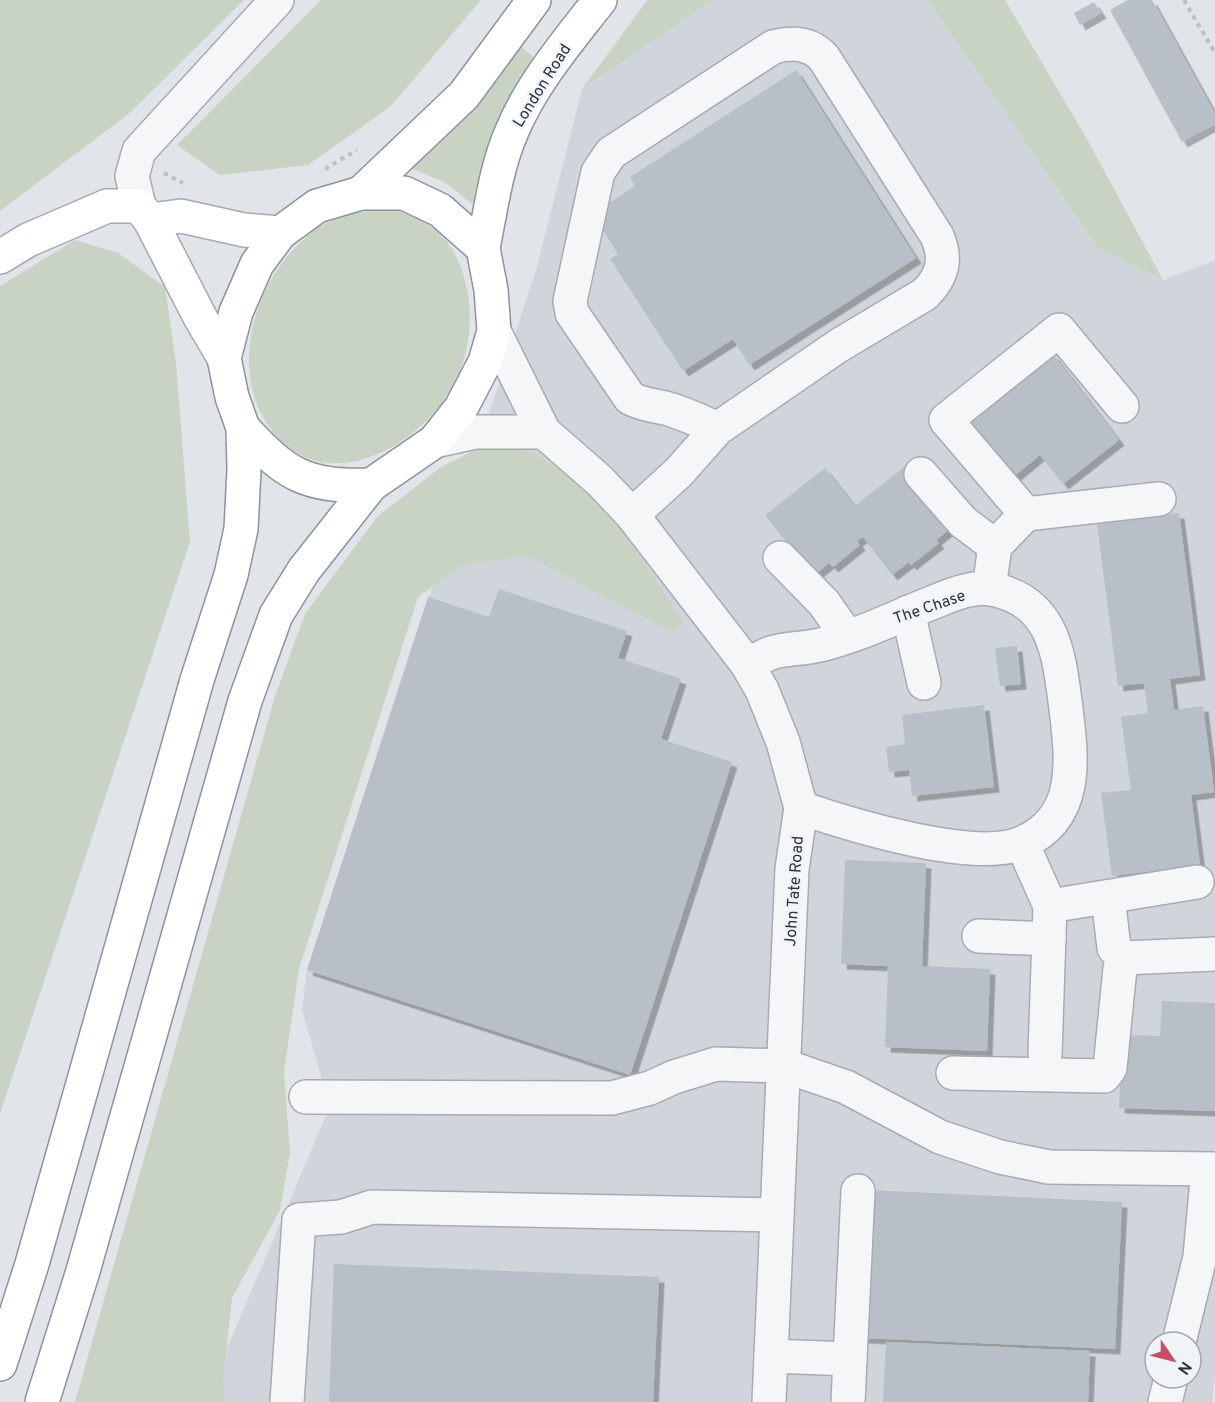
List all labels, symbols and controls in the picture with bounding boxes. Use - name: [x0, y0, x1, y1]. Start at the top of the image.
- street label: London Road: [509, 41, 576, 132]
- street label: The Chase: [891, 586, 968, 630]
- street label: John Tate Road: [781, 835, 809, 947]
- north arrow: [1143, 1330, 1203, 1390]
- text: N: [1172, 1357, 1195, 1378]

